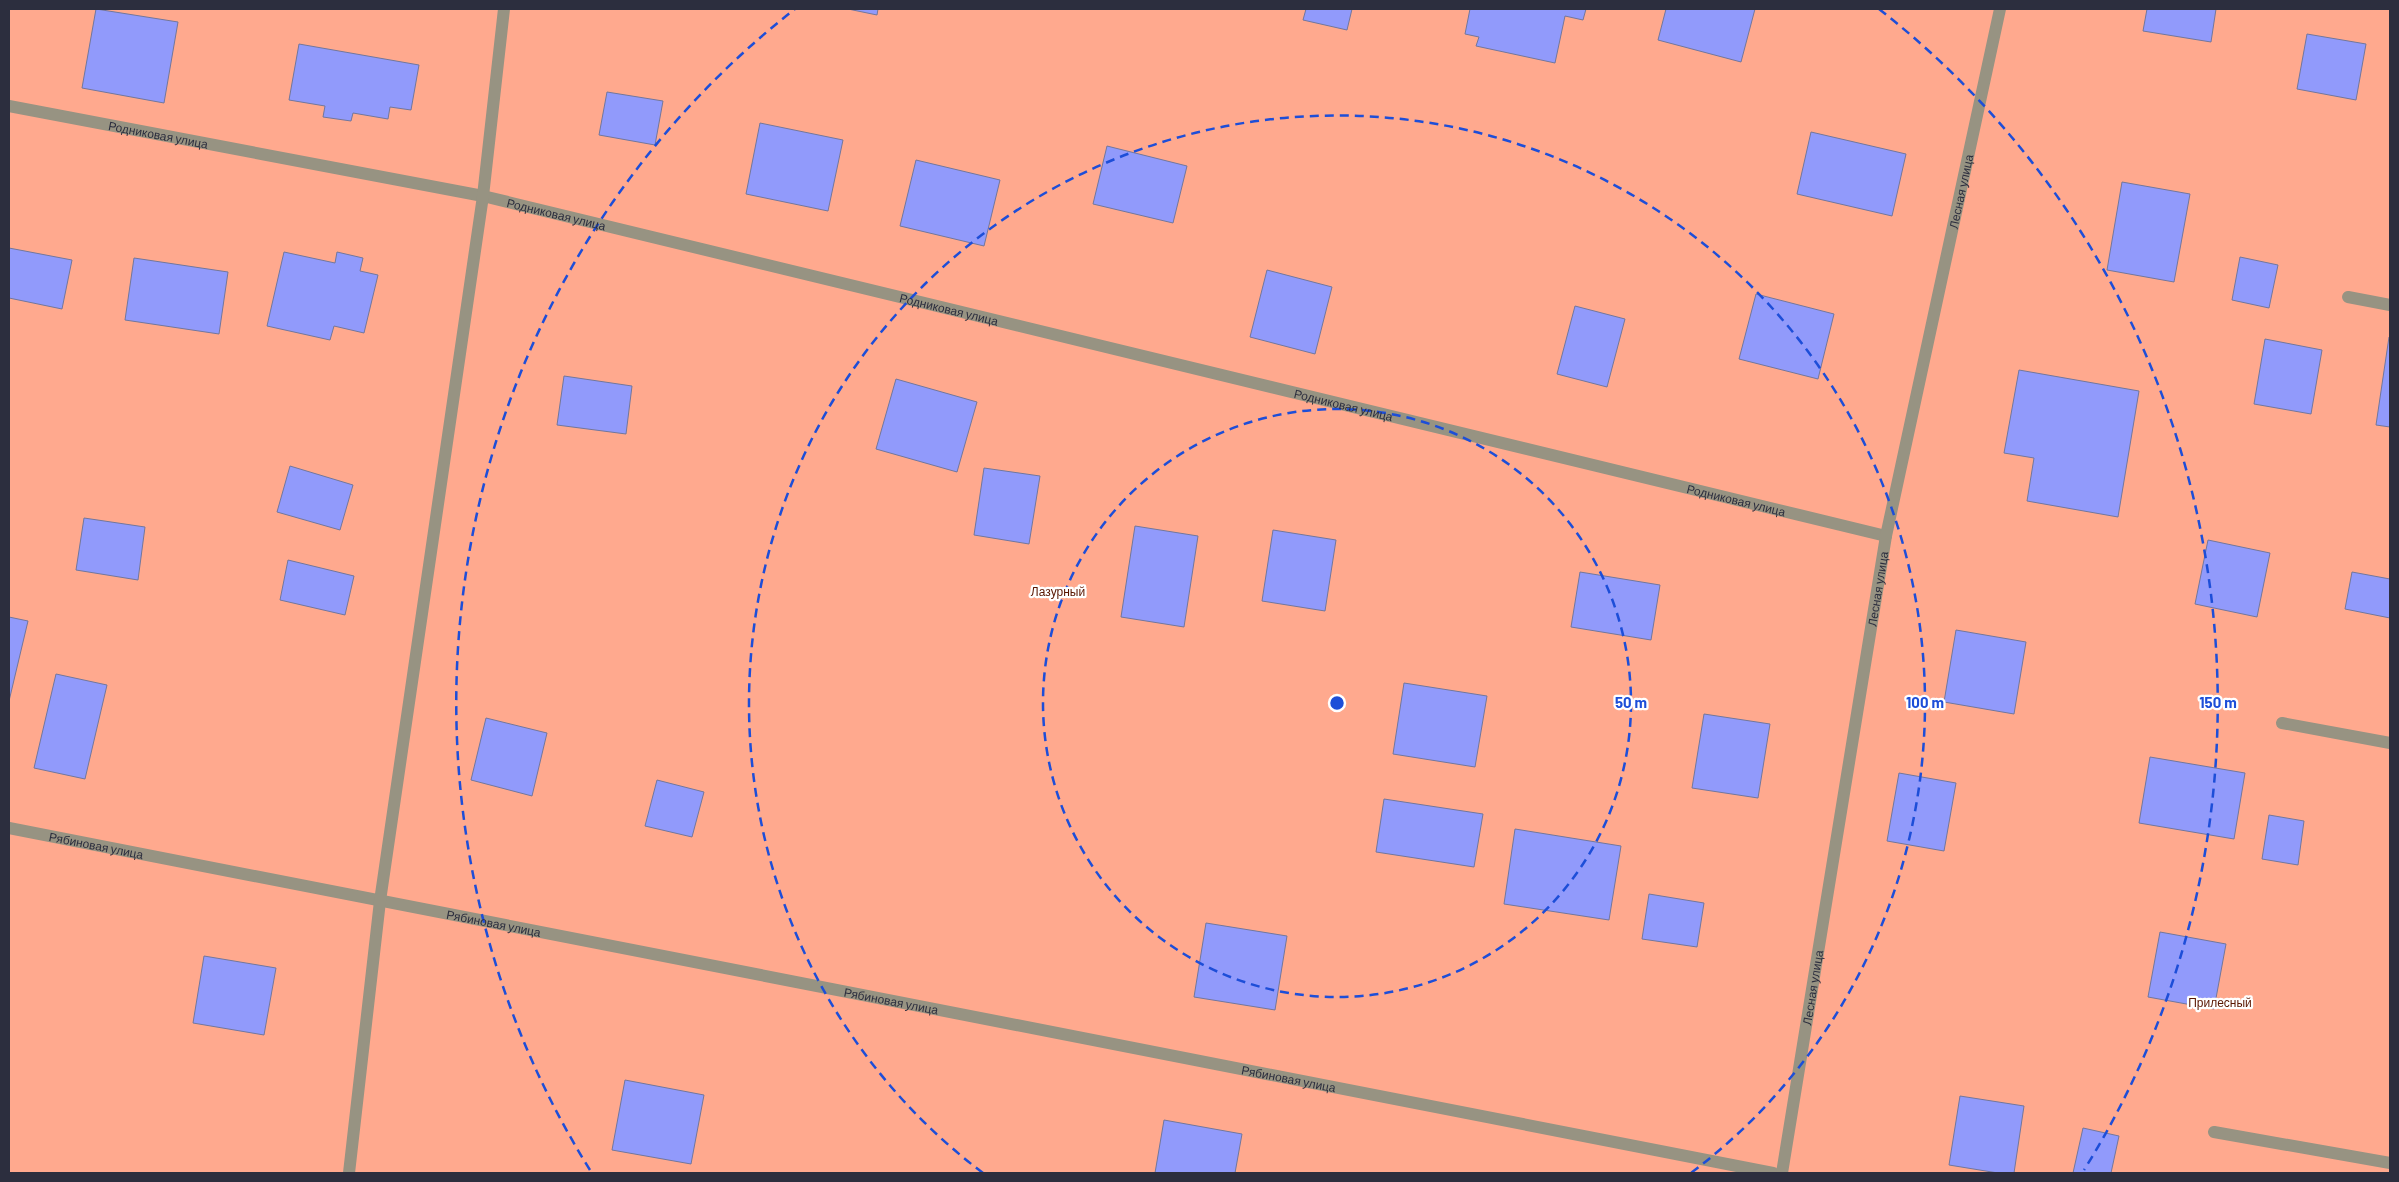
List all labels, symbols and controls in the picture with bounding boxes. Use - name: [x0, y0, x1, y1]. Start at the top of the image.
- street label: Родниковая улица: [107, 118, 210, 151]
- street label: Лесная улица: [1946, 153, 1975, 230]
- street label: Родниковая улица: [506, 195, 608, 233]
- street label: Родниковая улица: [898, 290, 1000, 328]
- street label: Родниковая улица: [1293, 386, 1395, 423]
- street label: Родниковая улица: [1685, 481, 1787, 519]
- street label: Лесная улица: [1864, 550, 1890, 627]
- park label: Лазурный: [1031, 584, 1085, 599]
- text: 50 m: [1615, 693, 1647, 711]
- text: 100 m: [1906, 693, 1944, 711]
- text: 150 m: [2199, 693, 2237, 711]
- centre of rings: [1328, 694, 1346, 712]
- street label: Рябиновая улица: [48, 829, 145, 861]
- street label: Рябиновая улица: [445, 907, 543, 939]
- street label: Лесная улица: [1799, 949, 1825, 1026]
- street label: Рябиновая улица: [843, 984, 940, 1017]
- park label: Прилесный: [2188, 995, 2252, 1010]
- street label: Рябиновая улица: [1240, 1062, 1337, 1094]

